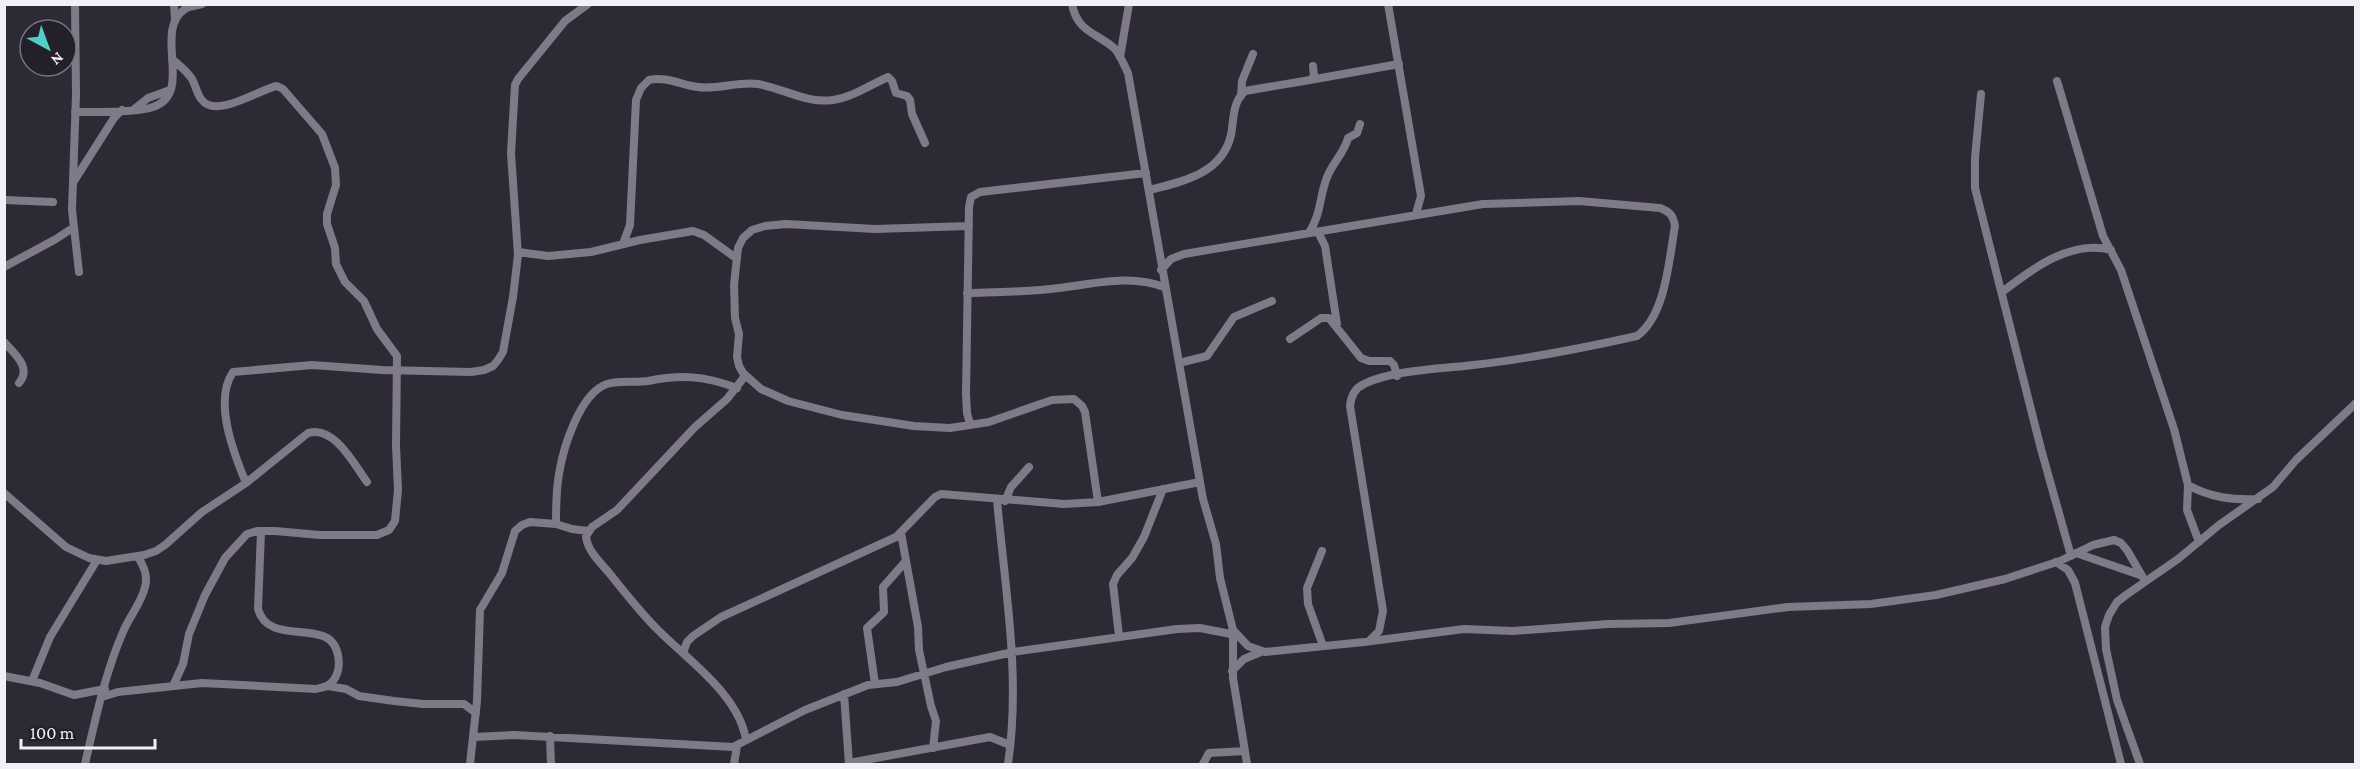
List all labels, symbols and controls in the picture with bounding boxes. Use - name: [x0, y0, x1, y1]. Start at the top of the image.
- north arrow: [18, 18, 78, 78]
- text: N: [48, 49, 67, 69]
- scale bar: [21, 712, 154, 750]
- text: 100 m: [30, 723, 75, 743]

